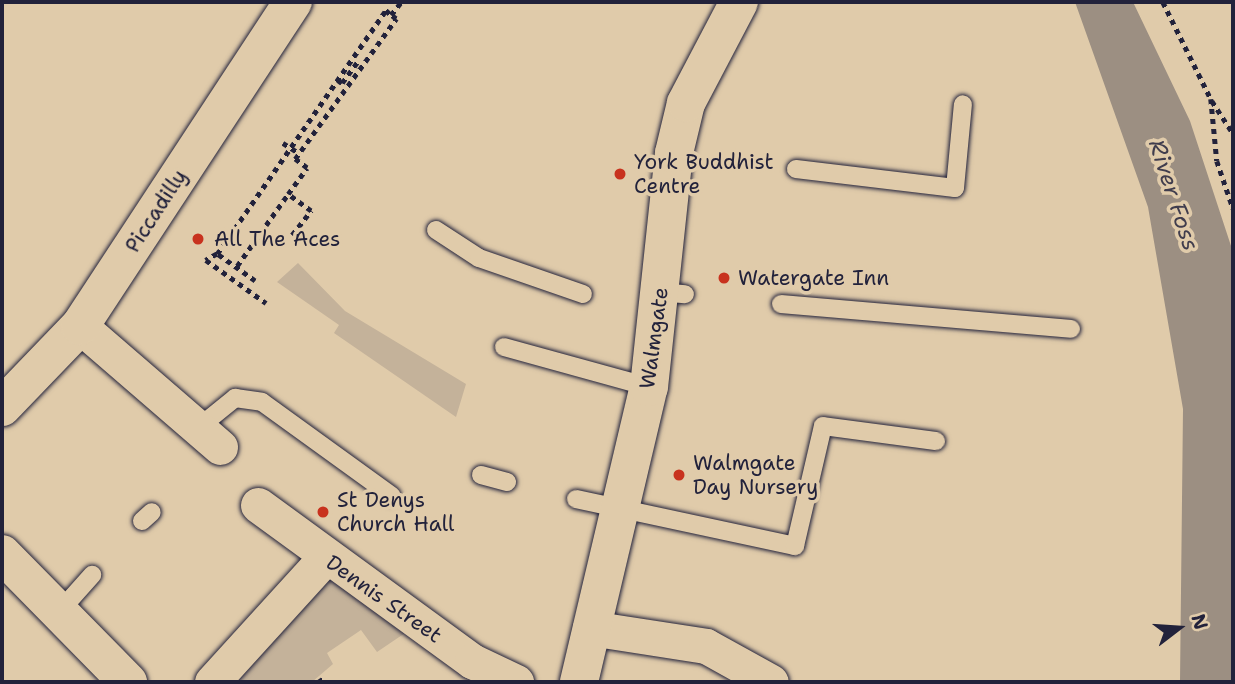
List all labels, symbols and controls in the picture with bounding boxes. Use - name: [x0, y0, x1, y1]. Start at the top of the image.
- water label: River Foss: [1143, 136, 1205, 254]
- place label: York Buddhist Centre: [634, 149, 774, 199]
- street label: Piccadilly: [120, 165, 192, 257]
- marker: York Buddhist Centre: [612, 166, 628, 182]
- place label: All The Aces: [214, 226, 341, 252]
- marker: All The Aces: [188, 229, 208, 249]
- place label: Watergate Inn: [738, 265, 889, 291]
- marker: Watergate Inn: [716, 270, 732, 286]
- street label: Walmgate: [634, 285, 674, 391]
- place label: Walmgate Day Nursery: [693, 450, 818, 500]
- marker: Walmgate Day Nursery: [671, 467, 687, 483]
- place label: St Denys Church Hall: [337, 487, 454, 537]
- marker: St Denys Church Hall: [315, 504, 331, 520]
- street label: Dennis Street: [321, 550, 447, 648]
- north arrow: [1144, 593, 1214, 663]
- text: N: [1185, 611, 1214, 633]

